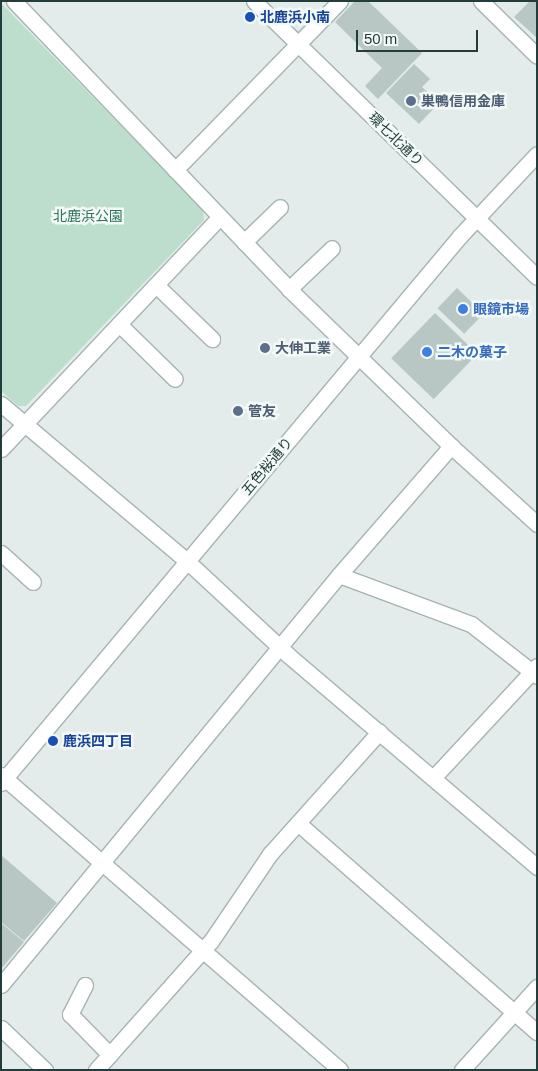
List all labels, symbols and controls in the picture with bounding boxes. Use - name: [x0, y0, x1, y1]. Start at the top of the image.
- place label: 北鹿浜小南: [260, 9, 330, 25]
- marker: 北鹿浜小南: [244, 11, 256, 23]
- scale bar: [358, 20, 480, 52]
- text: 50 m: [364, 30, 397, 47]
- place label: 巣鴨信用金庫: [421, 93, 505, 109]
- marker: 巣鴨信用金庫: [405, 95, 417, 107]
- street label: 環七北通り: [365, 109, 427, 169]
- park label: 北鹿浜公園: [53, 208, 123, 224]
- place label: 眼鏡市場: [473, 301, 529, 317]
- marker: 眼鏡市場: [457, 303, 469, 315]
- place label: 大伸工業: [275, 340, 331, 356]
- marker: 大伸工業: [259, 342, 271, 354]
- place label: 二木の菓子: [437, 344, 507, 360]
- marker: 二木の菓子: [421, 346, 433, 358]
- place label: 管友: [248, 403, 276, 419]
- marker: 管友: [232, 405, 244, 417]
- street label: 五色桜通り: [238, 434, 296, 498]
- place label: 鹿浜四丁目: [63, 733, 133, 749]
- marker: 鹿浜四丁目: [47, 735, 59, 747]

